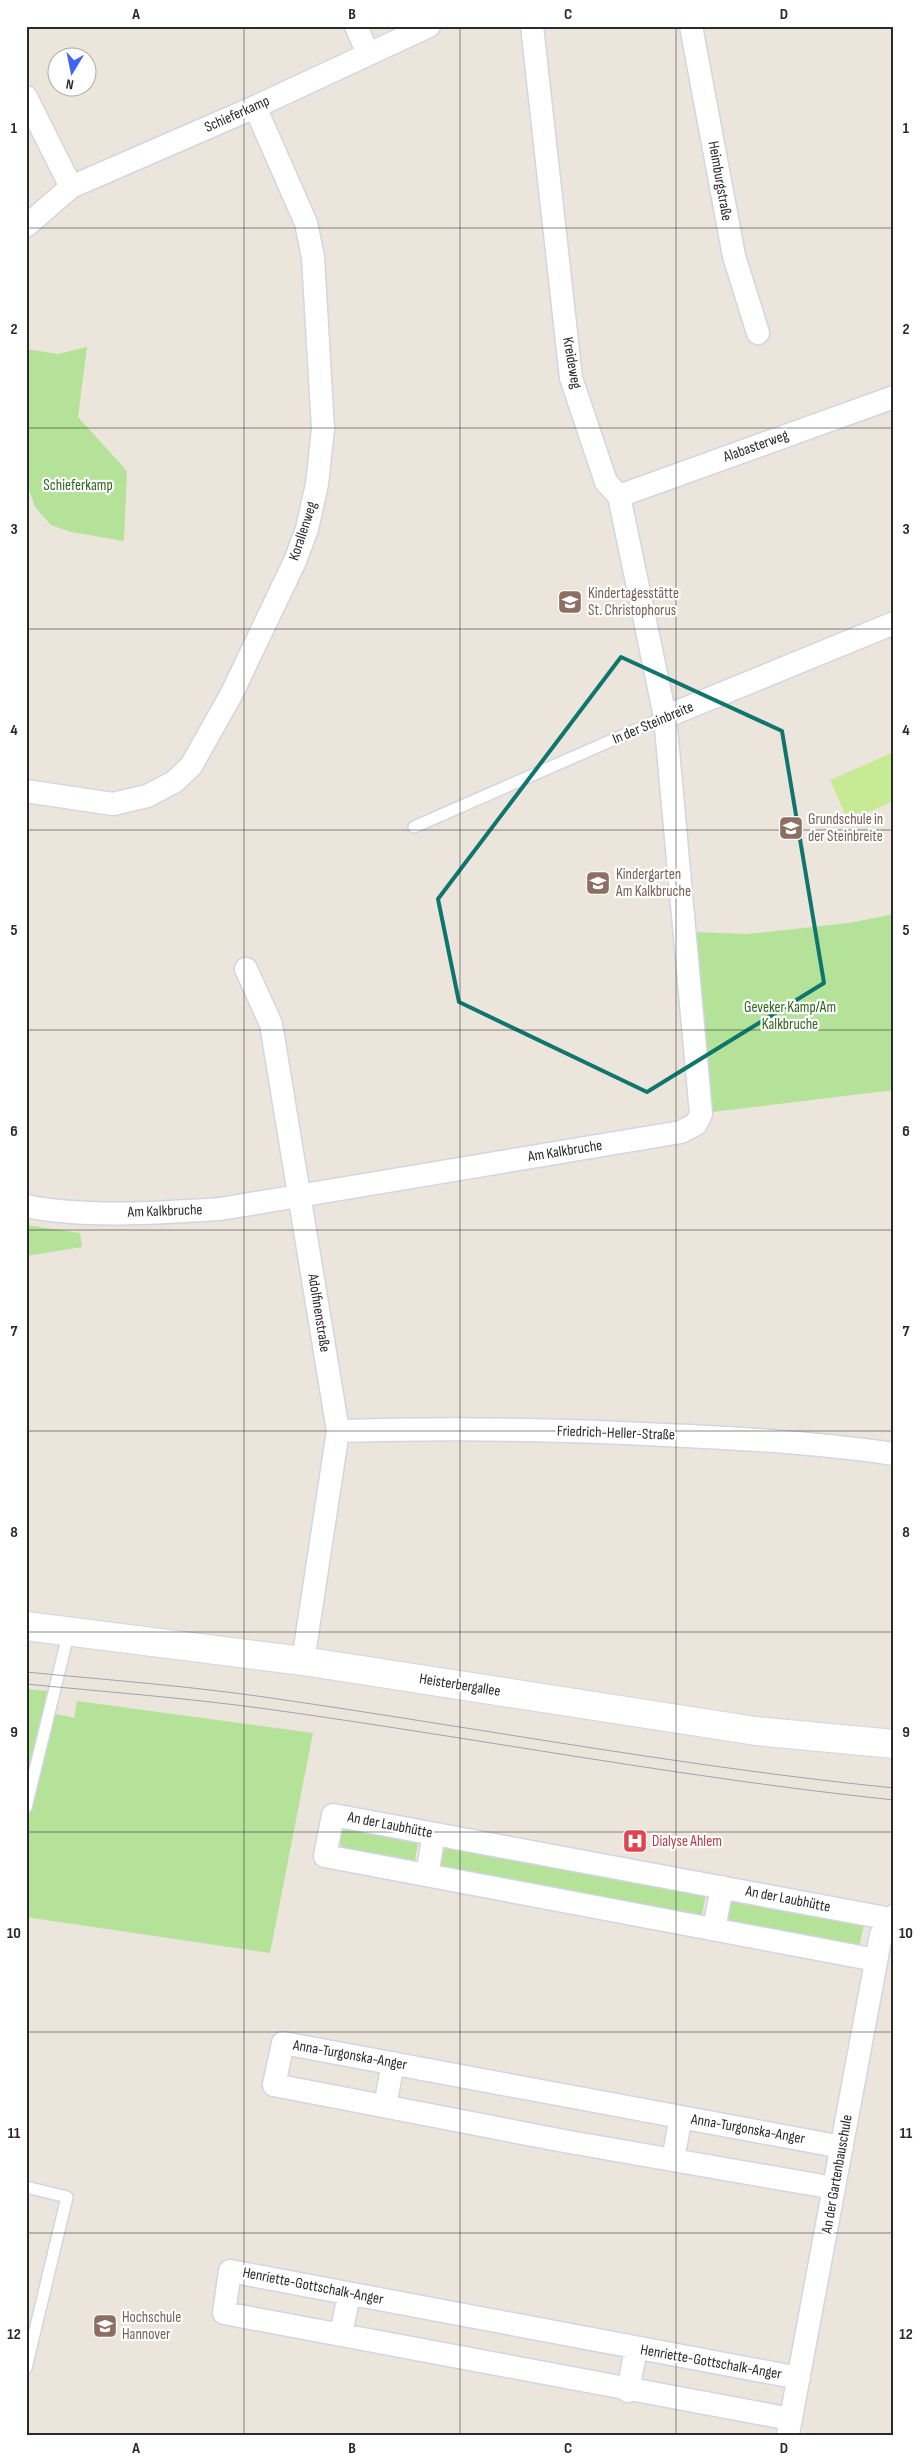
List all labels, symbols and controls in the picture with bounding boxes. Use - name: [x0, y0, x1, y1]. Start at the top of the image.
- text: A: [131, 5, 140, 24]
- text: B: [348, 5, 356, 24]
- text: C: [564, 5, 572, 24]
- text: D: [780, 5, 788, 24]
- north arrow: [48, 48, 98, 98]
- text: N: [65, 75, 75, 93]
- street label: Schieferkamp: [201, 91, 273, 137]
- text: 1: [11, 119, 18, 138]
- text: 1: [903, 119, 910, 138]
- street label: Heimburgstraße: [704, 140, 736, 222]
- text: 2: [10, 320, 18, 339]
- text: 2: [902, 320, 910, 339]
- street label: Kreideweg: [558, 336, 586, 390]
- street label: Alabasterweg: [720, 425, 791, 467]
- park label: Schieferkamp: [43, 476, 113, 495]
- street label: Korallenweg: [285, 499, 321, 563]
- text: 3: [10, 520, 18, 539]
- text: 3: [902, 520, 910, 539]
- place label: Kindertagesstätte St. Christophorus: [588, 584, 679, 620]
- school or university icon: Kindertagesstätte St. Christophorus: [557, 589, 583, 615]
- street label: In der Steinbreite: [609, 697, 697, 749]
- text: 4: [10, 721, 18, 740]
- text: 4: [902, 721, 910, 740]
- place label: Grundschule in der Steinbreite: [808, 810, 883, 846]
- school or university icon: Grundschule in der Steinbreite: [778, 815, 804, 841]
- place label: Kindergarten Am Kalkbruche: [615, 865, 691, 901]
- school or university icon: Kindergarten Am Kalkbruche: [585, 870, 611, 896]
- text: 5: [10, 921, 18, 940]
- text: 5: [902, 921, 910, 940]
- park label: Geveker Kamp/Am Kalkbruche: [744, 998, 836, 1034]
- text: 6: [10, 1122, 18, 1141]
- text: 6: [902, 1122, 910, 1141]
- street label: Am Kalkbruche: [525, 1136, 604, 1166]
- street label: Am Kalkbruche: [126, 1200, 203, 1222]
- street label: Adolfinenstraße: [303, 1271, 335, 1354]
- text: 7: [11, 1322, 18, 1341]
- text: 7: [903, 1322, 910, 1341]
- street label: Friedrich-Heller-Straße: [557, 1421, 675, 1445]
- text: 8: [10, 1523, 18, 1542]
- text: 8: [902, 1523, 910, 1542]
- street label: Heisterbergallee: [418, 1669, 502, 1701]
- text: 9: [10, 1723, 18, 1742]
- text: 9: [902, 1723, 910, 1742]
- street label: An der Laubhütte: [345, 1807, 434, 1843]
- hospital icon: Dialyse Ahlem: [622, 1828, 648, 1854]
- place label: Dialyse Ahlem: [652, 1832, 722, 1851]
- street label: An der Laubhütte: [743, 1881, 832, 1917]
- text: 10: [7, 1924, 21, 1943]
- text: 10: [899, 1924, 913, 1943]
- street label: Anna-Turgonska-Anger: [291, 2035, 409, 2074]
- street label: Anna-Turgonska-Anger: [689, 2109, 807, 2148]
- street label: An der Gartenbauschule: [817, 2113, 857, 2236]
- text: 11: [8, 2124, 21, 2143]
- text: 11: [900, 2124, 913, 2143]
- street label: Henriette-Gottschalk-Anger: [241, 2263, 386, 2309]
- place label: Hochschule Hannover: [122, 2308, 181, 2344]
- school or university icon: Hochschule Hannover: [92, 2313, 118, 2339]
- text: 12: [7, 2325, 21, 2344]
- text: 12: [899, 2325, 913, 2344]
- street label: Henriette-Gottschalk-Anger: [639, 2340, 784, 2384]
- text: A: [131, 2439, 140, 2458]
- text: B: [348, 2439, 356, 2458]
- text: C: [564, 2439, 572, 2458]
- text: D: [780, 2439, 788, 2458]

